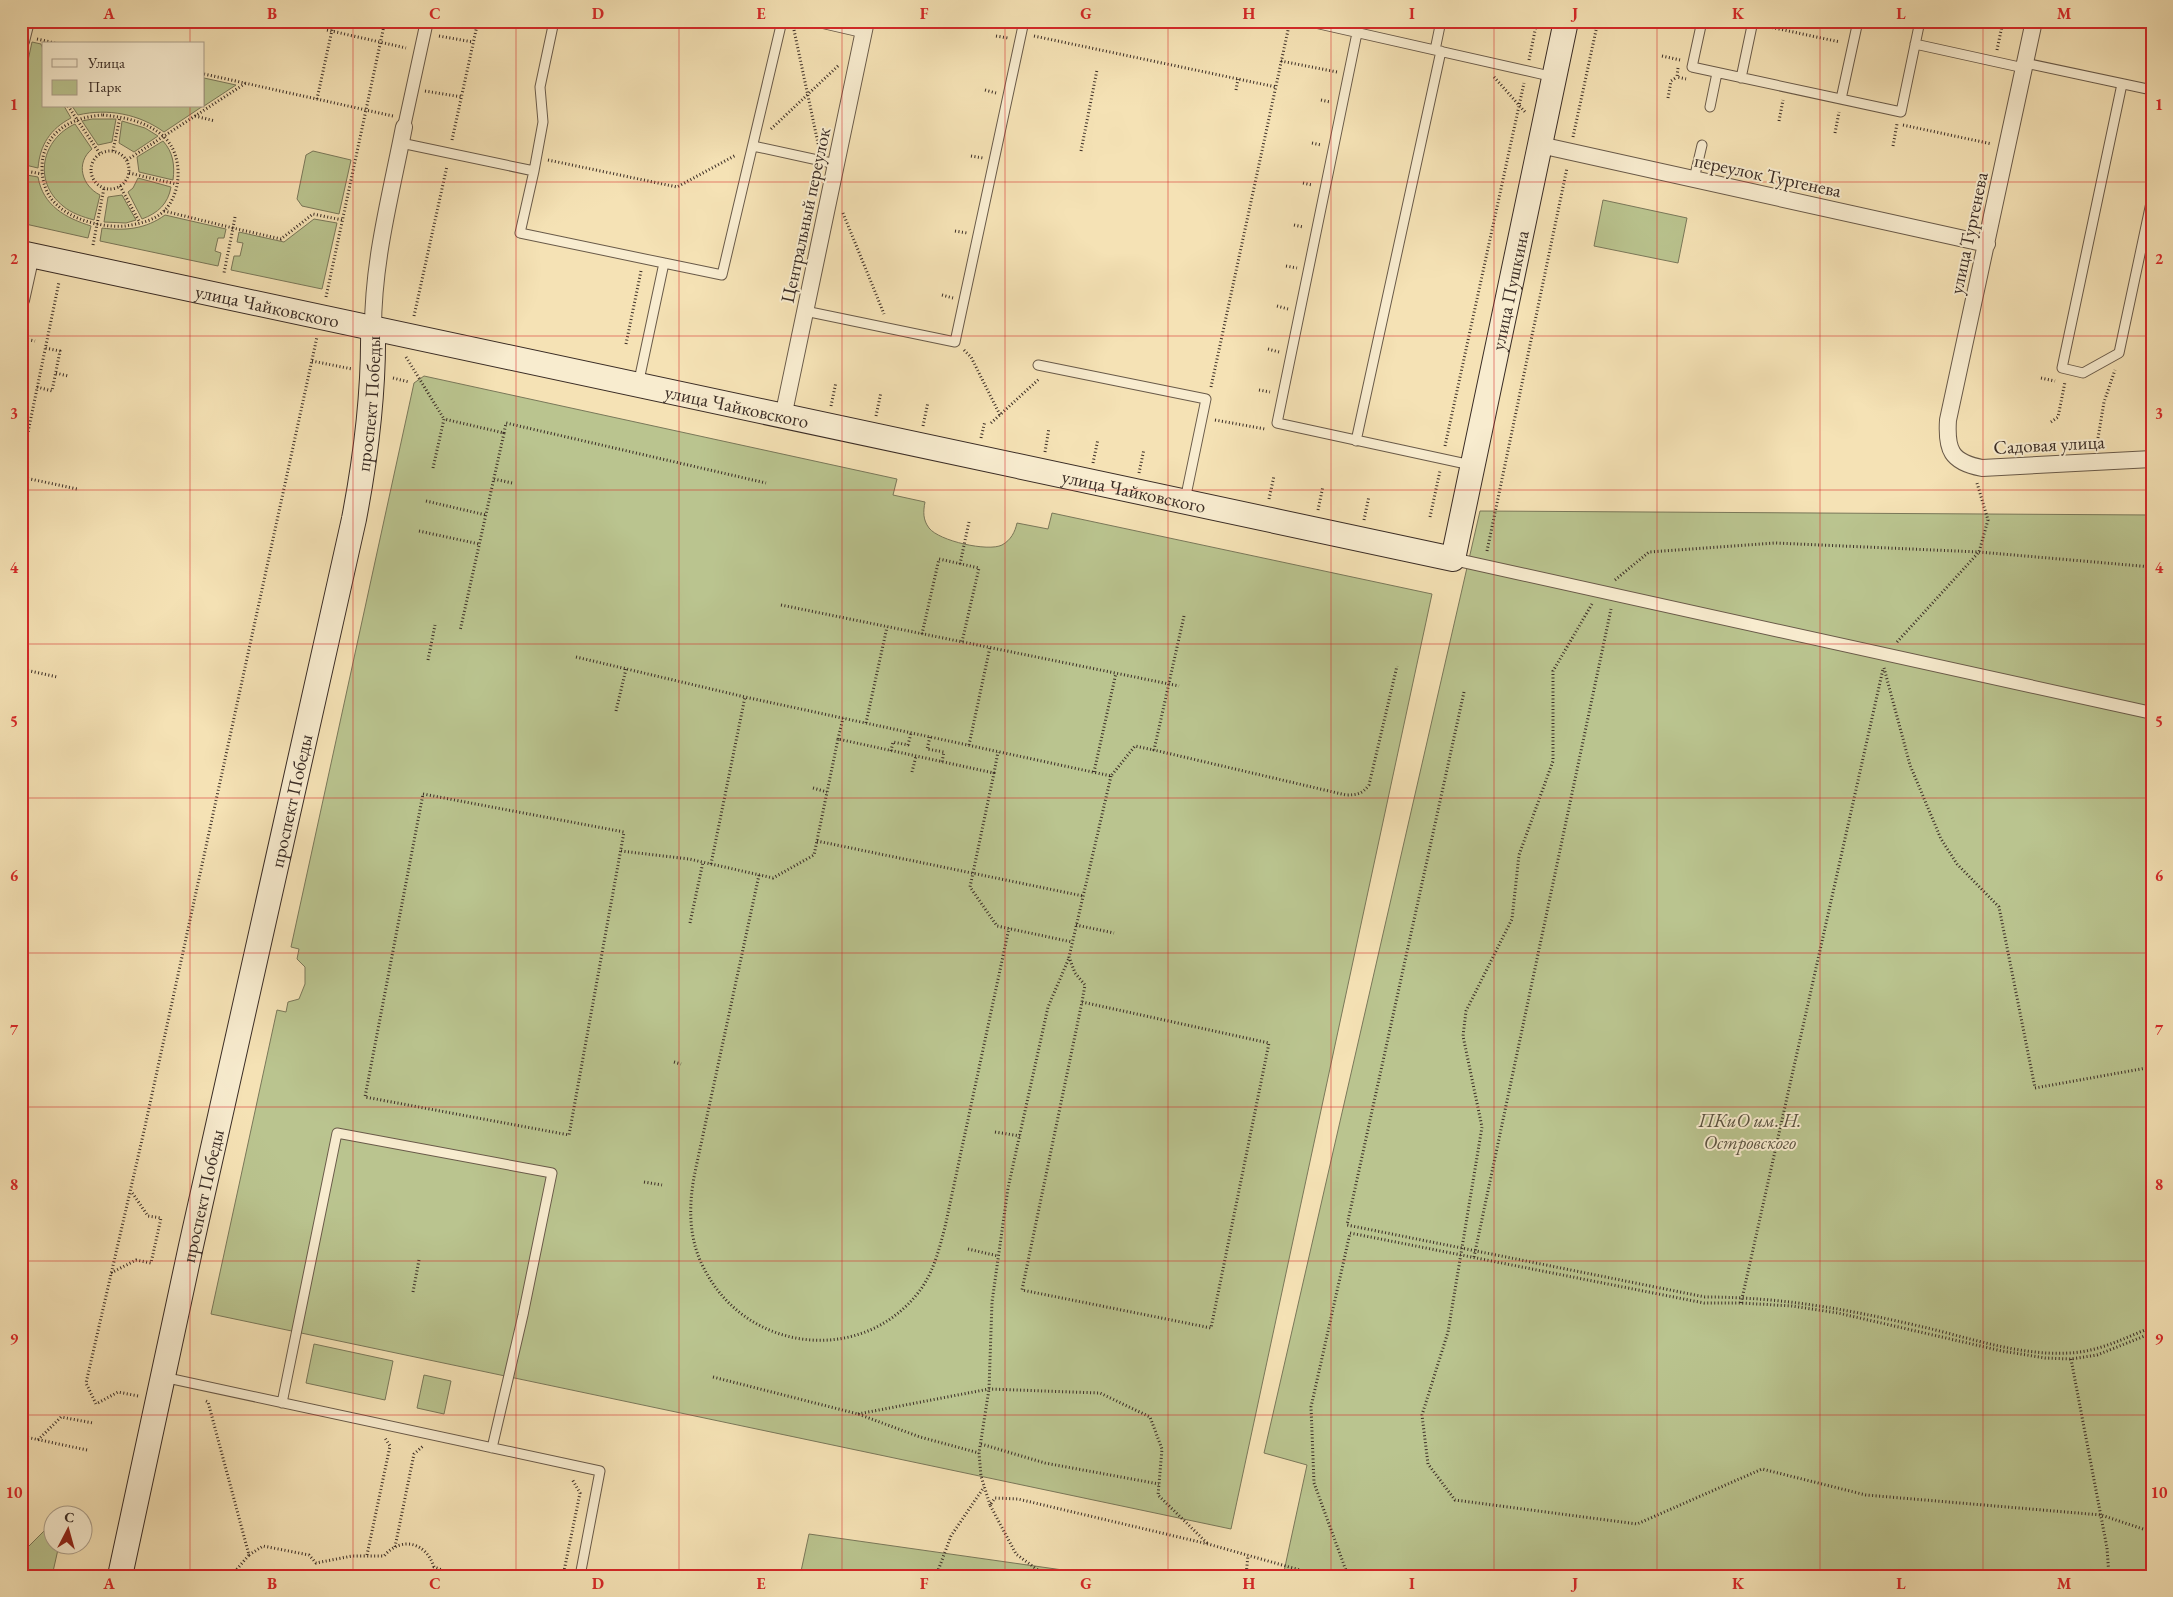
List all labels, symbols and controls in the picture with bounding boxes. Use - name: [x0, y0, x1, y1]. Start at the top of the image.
- text: A: [102, 3, 115, 24]
- text: B: [267, 3, 277, 24]
- text: C: [429, 3, 441, 24]
- text: D: [592, 3, 604, 24]
- text: E: [756, 3, 766, 24]
- text: F: [920, 3, 929, 24]
- text: G: [1080, 3, 1092, 24]
- text: H: [1243, 3, 1256, 24]
- text: I: [1409, 3, 1415, 24]
- text: J: [1570, 3, 1578, 24]
- text: K: [1732, 3, 1745, 24]
- text: L: [1896, 3, 1906, 24]
- text: M: [2057, 3, 2072, 24]
- legend: [42, 42, 205, 108]
- text: Улица: [87, 53, 125, 72]
- text: Парк: [88, 77, 121, 96]
- text: 1: [10, 94, 18, 115]
- text: 1: [2155, 94, 2163, 115]
- street label: Центральный переулок: [775, 125, 836, 305]
- street label: переулок Тургенева: [1692, 148, 1844, 203]
- street label: улица Тургенева: [1943, 169, 1994, 296]
- street label: улица Пушкина: [1485, 228, 1535, 353]
- text: 2: [10, 248, 19, 269]
- text: 2: [2155, 248, 2164, 269]
- street label: улица Чайковского: [193, 279, 342, 334]
- street label: проспект Победы: [350, 336, 386, 473]
- street label: улица Чайковского: [662, 379, 811, 434]
- text: 3: [10, 403, 18, 424]
- text: 3: [2155, 403, 2163, 424]
- street label: Садовая улица: [1993, 429, 2106, 460]
- street label: улица Чайковского: [1059, 464, 1208, 519]
- text: 4: [10, 557, 19, 578]
- text: 4: [2155, 557, 2164, 578]
- text: 5: [10, 711, 18, 732]
- text: 5: [2155, 711, 2163, 732]
- street label: проспект Победы: [264, 731, 318, 870]
- text: 6: [10, 865, 19, 886]
- text: 6: [2155, 865, 2164, 886]
- text: 7: [10, 1019, 19, 1040]
- text: 7: [2155, 1019, 2164, 1040]
- park label: ПКиО им. Н. Островского: [1698, 1108, 1801, 1155]
- street label: проспект Победы: [176, 1127, 230, 1265]
- text: 8: [10, 1174, 18, 1195]
- text: 8: [2155, 1174, 2163, 1195]
- text: 9: [10, 1328, 19, 1349]
- text: 9: [2155, 1328, 2164, 1349]
- text: 10: [6, 1482, 23, 1503]
- text: 10: [2151, 1482, 2168, 1503]
- north arrow: [42, 1504, 92, 1554]
- text: С: [63, 1508, 75, 1527]
- text: A: [102, 1573, 115, 1594]
- text: B: [267, 1573, 277, 1594]
- text: C: [429, 1573, 441, 1594]
- text: D: [592, 1573, 604, 1594]
- text: E: [756, 1573, 766, 1594]
- text: F: [920, 1573, 929, 1594]
- text: G: [1080, 1573, 1092, 1594]
- text: H: [1243, 1573, 1256, 1594]
- text: I: [1409, 1573, 1415, 1594]
- text: J: [1570, 1573, 1578, 1594]
- text: K: [1732, 1573, 1745, 1594]
- text: L: [1896, 1573, 1906, 1594]
- text: M: [2057, 1573, 2072, 1594]

